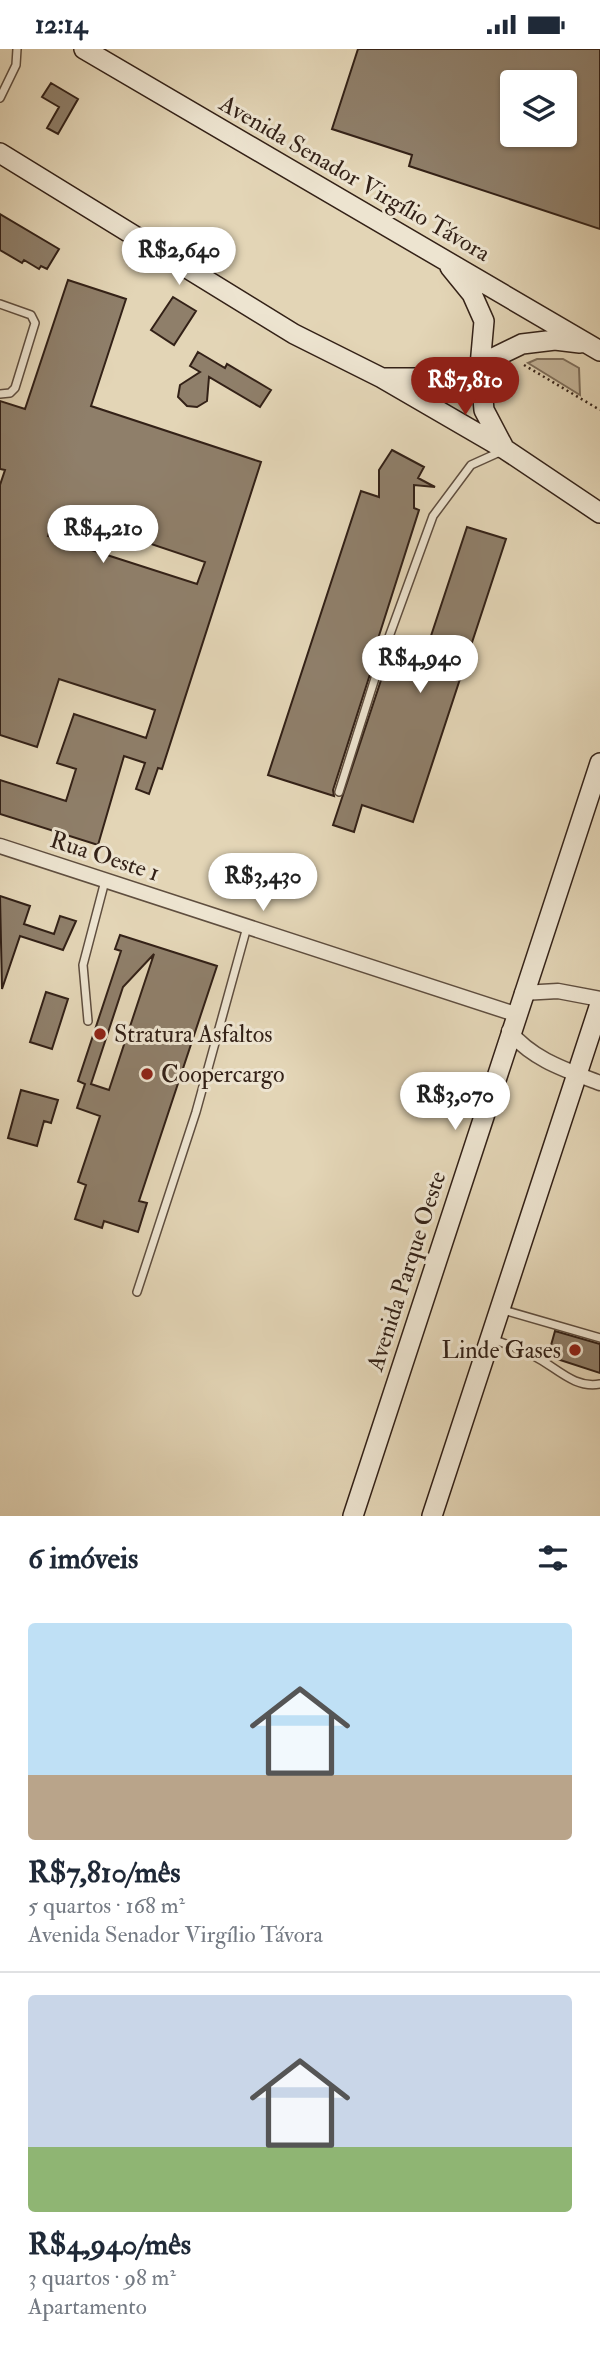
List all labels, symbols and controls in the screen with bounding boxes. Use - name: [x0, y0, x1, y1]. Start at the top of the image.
- text: 12:14: [35, 9, 87, 41]
- map controls: [500, 70, 577, 147]
- button: layers: [500, 70, 577, 147]
- street label: Avenida Senador Virgílio Távora: [213, 88, 497, 269]
- pin: R$2,640: [114, 227, 244, 287]
- text: R$2,640: [138, 235, 220, 264]
- pin: R$7,810: [400, 357, 530, 417]
- text: R$7,810: [427, 365, 503, 394]
- pin: R$4,210: [38, 505, 168, 565]
- text: R$4,210: [63, 513, 143, 542]
- pin: R$4,940: [355, 635, 485, 695]
- text: R$4,940: [378, 643, 462, 672]
- street label: Rua Oeste 1: [46, 824, 164, 889]
- pin: R$3,430: [198, 853, 328, 913]
- text: R$3,430: [224, 861, 302, 890]
- place label: Stratura Asfaltos: [114, 1019, 273, 1050]
- marker: Stratura Asfaltos: [92, 1026, 108, 1042]
- place label: Coopercargo: [161, 1059, 284, 1090]
- marker: Coopercargo: [139, 1066, 155, 1082]
- pin: R$3,070: [390, 1073, 520, 1132]
- text: R$3,070: [416, 1080, 494, 1109]
- street label: Avenida Parque Oeste: [359, 1167, 453, 1376]
- place label: Linde Gases: [442, 1335, 561, 1366]
- marker: Linde Gases: [567, 1342, 583, 1358]
- icon: filters: [534, 1539, 572, 1577]
- text: 6 imóveis: [28, 1540, 138, 1577]
- icon: home: [237, 1668, 363, 1794]
- text: R$7,810/mês: [28, 1854, 181, 1891]
- text: 5 quartos · 168 m²: [28, 1891, 185, 1920]
- text: Avenida Senador Virgílio Távora: [28, 1920, 323, 1949]
- icon: home: [237, 2040, 363, 2166]
- text: R$4,940/mês: [28, 2226, 191, 2263]
- text: 3 quartos · 98 m²: [28, 2263, 176, 2292]
- text: Apartamento: [28, 2292, 147, 2321]

